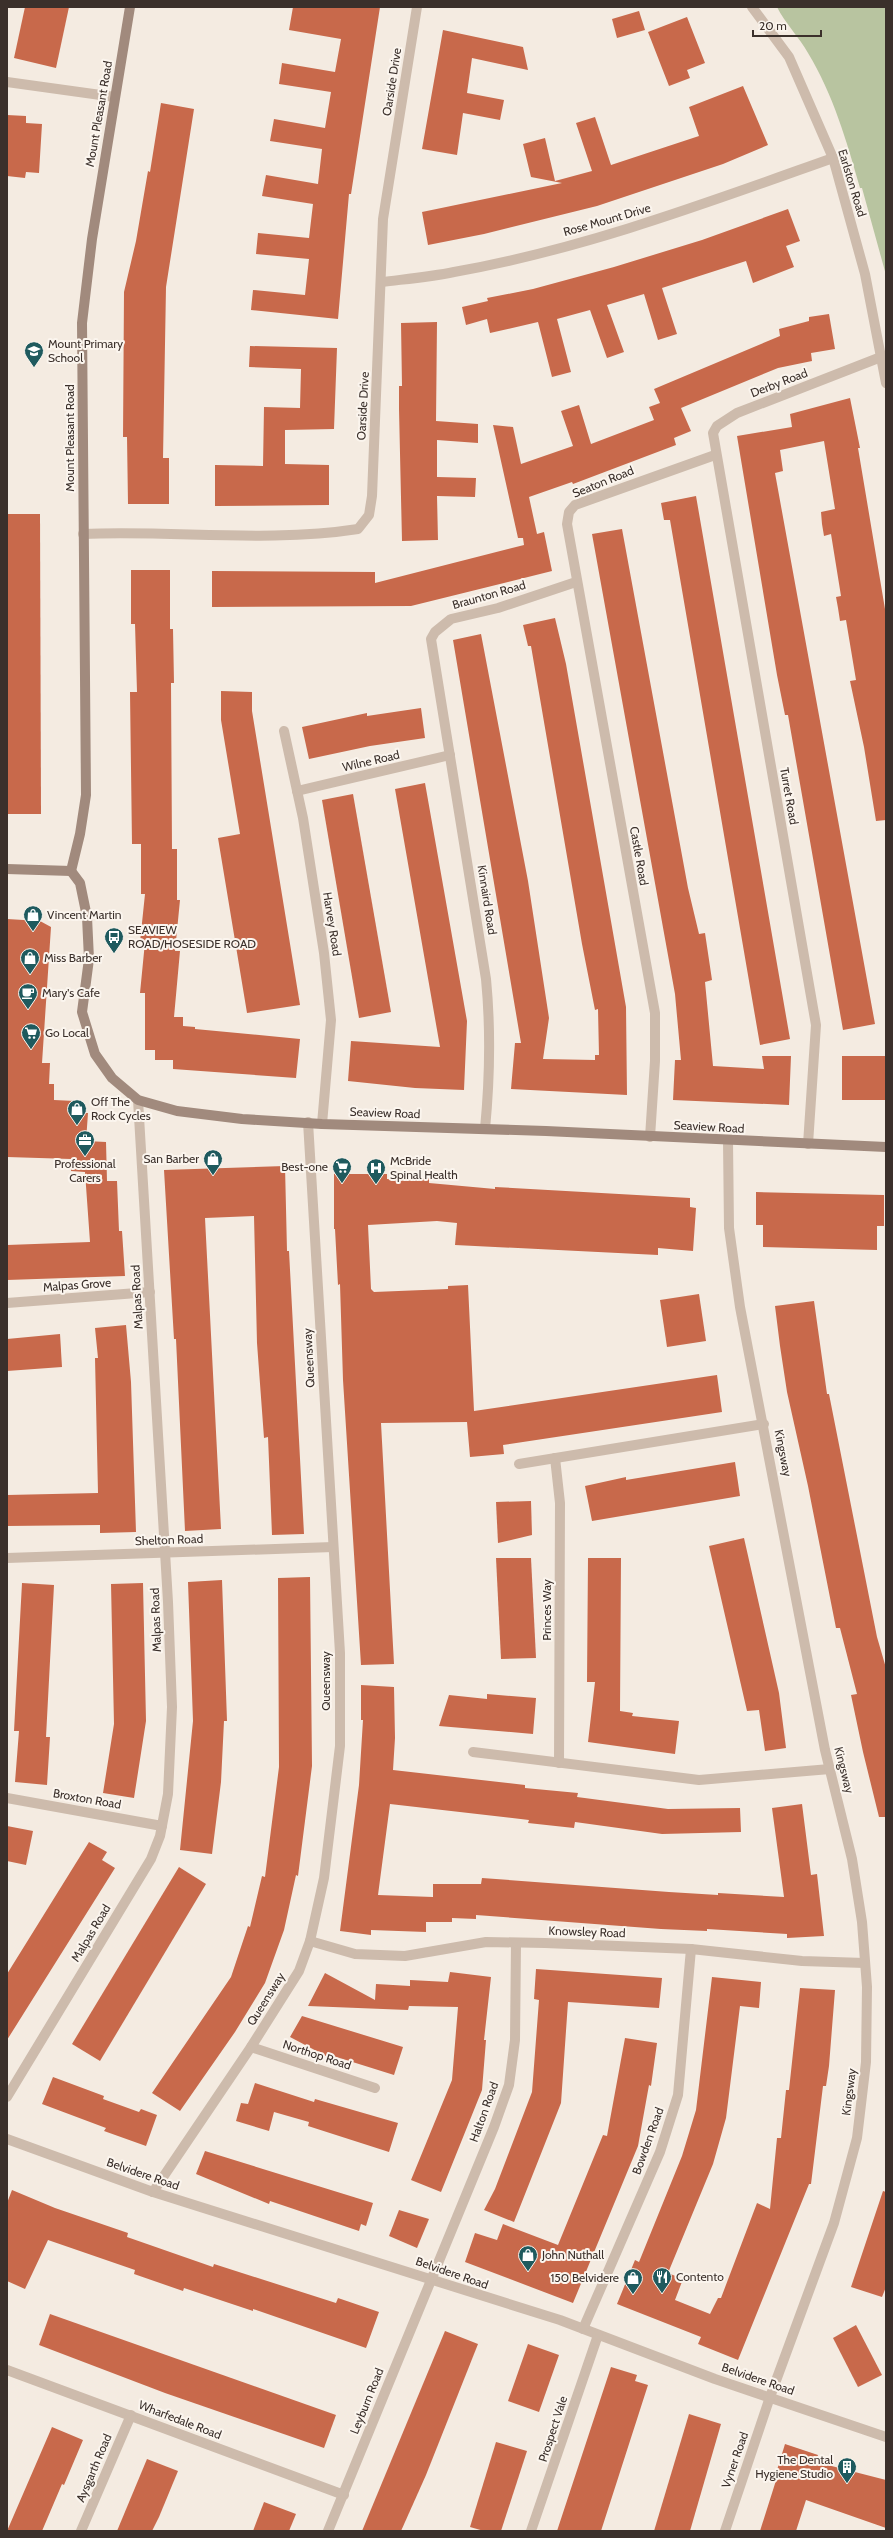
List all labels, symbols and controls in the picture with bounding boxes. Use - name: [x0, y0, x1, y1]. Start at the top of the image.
- scale bar: [753, 12, 821, 38]
- text: 20 m: [759, 18, 787, 33]
- street label: Oarside Drive: [379, 47, 404, 117]
- street label: Mount Pleasant Road: [82, 60, 115, 168]
- street label: Earlston Road: [835, 147, 870, 219]
- street label: Rose Mount Drive: [561, 200, 652, 239]
- place label: Mount Primary School: [48, 336, 123, 365]
- school or university icon: Mount Primary School: [23, 340, 45, 368]
- street label: Derby Road: [748, 365, 809, 400]
- street label: Oarside Drive: [353, 371, 372, 441]
- street label: Mount Pleasant Road: [62, 384, 77, 492]
- street label: Seaton Road: [570, 462, 636, 501]
- street label: Braunton Road: [451, 577, 527, 612]
- street label: Wilne Road: [341, 747, 401, 774]
- street label: Turret Road: [777, 766, 802, 826]
- street label: Castle Road: [627, 825, 652, 887]
- street label: Kinnaird Road: [475, 864, 500, 936]
- street label: Harvey Road: [320, 891, 345, 957]
- shop icon: Vincent Martin: [22, 904, 44, 932]
- place label: Vincent Martin: [47, 907, 122, 922]
- place label: SEAVIEW ROAD/HOSESIDE ROAD: [128, 922, 256, 951]
- bus stop icon: SEAVIEW ROAD/HOSESIDE ROAD: [103, 926, 125, 954]
- shop icon: Miss Barber: [19, 947, 41, 975]
- place label: Miss Barber: [44, 950, 102, 965]
- cafe icon: Mary's Cafe: [17, 982, 39, 1010]
- place label: Mary's Cafe: [42, 985, 100, 1000]
- supermarket icon: Go Local: [20, 1022, 42, 1050]
- place label: Go Local: [45, 1025, 89, 1040]
- place label: Off The Rock Cycles: [91, 1094, 151, 1123]
- shop icon: Off The Rock Cycles: [66, 1098, 88, 1126]
- street label: Seaview Road: [349, 1104, 421, 1121]
- street label: Seaview Road: [673, 1117, 745, 1136]
- office icon: Professional Carers: [74, 1129, 96, 1157]
- shop icon: San Barber: [202, 1148, 224, 1176]
- place label: San Barber: [144, 1151, 199, 1166]
- place label: McBride Spinal Health: [390, 1153, 458, 1182]
- place label: Professional Carers: [54, 1156, 116, 1185]
- supermarket icon: Best-one: [331, 1156, 353, 1184]
- hospital icon: McBride Spinal Health: [365, 1157, 387, 1185]
- place label: Best-one: [281, 1159, 328, 1174]
- street label: Malpas Road: [127, 1264, 146, 1330]
- street label: Malpas Grove: [42, 1275, 112, 1294]
- street label: Queensway: [299, 1328, 318, 1388]
- street label: Kingsway: [772, 1428, 795, 1478]
- street label: Shelton Road: [135, 1531, 203, 1548]
- street label: Princes Way: [539, 1579, 554, 1641]
- street label: Malpas Road: [147, 1588, 164, 1652]
- street label: Queensway: [318, 1651, 333, 1711]
- street label: Kingsway: [831, 1745, 858, 1795]
- street label: Broxton Road: [52, 1785, 122, 1812]
- street label: Malpas Road: [68, 1901, 114, 1964]
- street label: Knowsley Road: [548, 1923, 626, 1940]
- street label: Queensway: [243, 1969, 288, 2028]
- street label: Northop Road: [281, 2036, 353, 2073]
- street label: Kingsway: [838, 2067, 859, 2116]
- street label: Halton Road: [466, 2080, 501, 2144]
- street label: Bowden Road: [628, 2105, 667, 2177]
- street label: Belvidere Road: [105, 2154, 181, 2193]
- shop icon: John Nuthall: [517, 2244, 539, 2272]
- place label: John Nuthall: [541, 2247, 604, 2262]
- street label: Belvidere Road: [414, 2253, 490, 2292]
- restaurant icon: Contento: [651, 2266, 673, 2294]
- shop icon: 150 Belvidere: [622, 2267, 644, 2295]
- place label: Contento: [676, 2269, 724, 2284]
- place label: 150 Belvidere: [550, 2270, 619, 2285]
- street label: Belvidere Road: [720, 2359, 796, 2398]
- street label: Leyburn Road: [346, 2365, 387, 2436]
- street label: Prospect Vale: [535, 2394, 570, 2464]
- street label: Wharfedale Road: [137, 2397, 224, 2442]
- street label: Vyner Road: [718, 2430, 751, 2490]
- street label: Aysgarth Road: [72, 2431, 115, 2504]
- place label: The Dental Hygiene Studio: [755, 2452, 833, 2481]
- building icon: The Dental Hygiene Studio: [836, 2456, 858, 2484]

